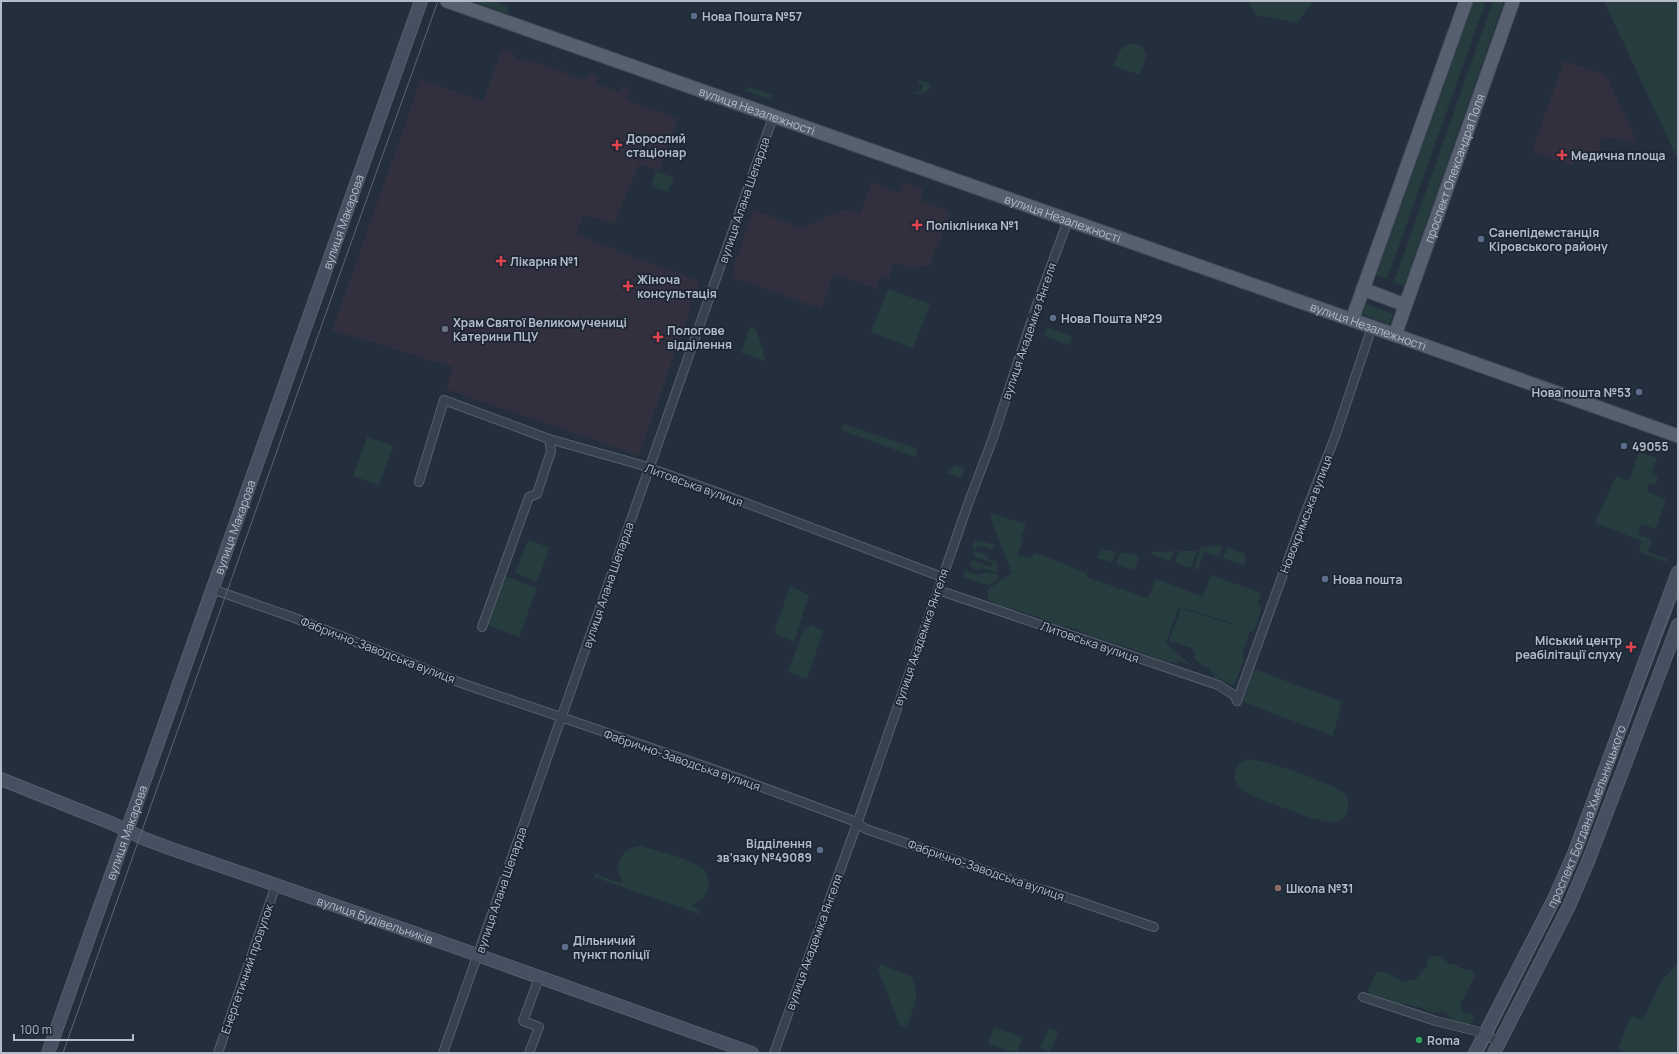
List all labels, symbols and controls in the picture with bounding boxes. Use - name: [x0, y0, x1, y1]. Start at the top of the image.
- place label: Нова Пошта №57: [702, 8, 802, 25]
- marker: Нова Пошта №57: [689, 11, 699, 21]
- street label: вулиця Незалежності: [697, 82, 818, 139]
- street label: проспект Олександра Поля: [1420, 91, 1488, 245]
- place label: Дорослий стаціонар: [626, 130, 686, 161]
- street label: вулиця Алана Шепарда: [714, 135, 774, 265]
- marker: Дорослий стаціонар: [611, 139, 623, 151]
- place label: Медична площа: [1571, 147, 1665, 164]
- marker: Медична площа: [1556, 149, 1568, 161]
- street label: вулиця Макарова: [318, 172, 367, 271]
- street label: вулиця Незалежності: [1002, 190, 1123, 246]
- place label: Полікліника №1: [926, 217, 1019, 234]
- marker: Полікліника №1: [911, 219, 923, 231]
- place label: Санепідемстанція Кіровського району: [1489, 224, 1608, 255]
- marker: Санепідемстанція Кіровського району: [1476, 234, 1486, 244]
- place label: Лікарня №1: [510, 253, 579, 270]
- marker: Лікарня №1: [495, 255, 507, 267]
- street label: вулиця Академіка Янгеля: [998, 260, 1060, 402]
- place label: Жіноча консультація: [637, 271, 717, 302]
- marker: Жіноча консультація: [622, 280, 634, 292]
- street label: вулиця Незалежності: [1308, 297, 1429, 354]
- place label: Нова Пошта №29: [1061, 310, 1162, 327]
- marker: Нова Пошта №29: [1048, 313, 1058, 323]
- place label: Храм Святої Великомучениці Катерини ПЦУ: [453, 314, 627, 345]
- place label: Пологове відділення: [667, 322, 732, 353]
- marker: Храм Святої Великомучениці Катерини ПЦУ: [440, 324, 450, 334]
- marker: Пологове відділення: [652, 331, 664, 343]
- place label: Нова пошта №53: [1532, 384, 1631, 401]
- marker: Нова пошта №53: [1634, 387, 1644, 397]
- place label: 49055: [1632, 438, 1668, 455]
- marker: 49055: [1619, 441, 1629, 451]
- street label: Новокримська вулиця: [1276, 452, 1336, 576]
- street label: Литовська вулиця: [643, 459, 745, 511]
- street label: вулиця Макарова: [210, 477, 259, 577]
- street label: вулиця Алана Шепарда: [578, 520, 638, 650]
- street label: вулиця Академіка Янгеля: [890, 566, 952, 708]
- place label: Нова пошта: [1333, 571, 1403, 588]
- marker: Нова пошта: [1320, 574, 1330, 584]
- street label: Фабрично-Заводська вулиця: [298, 613, 458, 687]
- street label: Литовська вулиця: [1039, 617, 1141, 667]
- place label: Міський центр реабілітації слуху: [1515, 632, 1622, 663]
- marker: Міський центр реабілітації слуху: [1625, 641, 1637, 653]
- street label: проспект Богдана Хмельницького: [1543, 722, 1629, 910]
- street label: Фабрично-Заводська вулиця: [601, 725, 763, 795]
- street label: вулиця Макарова: [102, 783, 151, 882]
- street label: вулиця Алана Шепарда: [471, 825, 531, 955]
- place label: Відділення зв’язку №49089: [716, 835, 812, 866]
- street label: Фабрично-Заводська вулиця: [905, 835, 1067, 905]
- marker: Відділення зв’язку №49089: [815, 845, 825, 855]
- street label: вулиця Академіка Янгеля: [781, 872, 847, 1012]
- place label: Школа №31: [1286, 880, 1354, 897]
- marker: Школа №31: [1273, 883, 1283, 893]
- street label: вулиця Будівельників: [315, 891, 436, 948]
- street label: Енергетичний провулок: [217, 901, 278, 1036]
- place label: Дільничий пункт поліції: [573, 932, 650, 963]
- marker: Дільничий пункт поліції: [560, 942, 570, 952]
- scale bar: [14, 1016, 133, 1042]
- text: 100 m: [20, 1021, 52, 1038]
- place label: Roma: [1427, 1032, 1460, 1049]
- marker: Roma: [1414, 1035, 1424, 1045]

